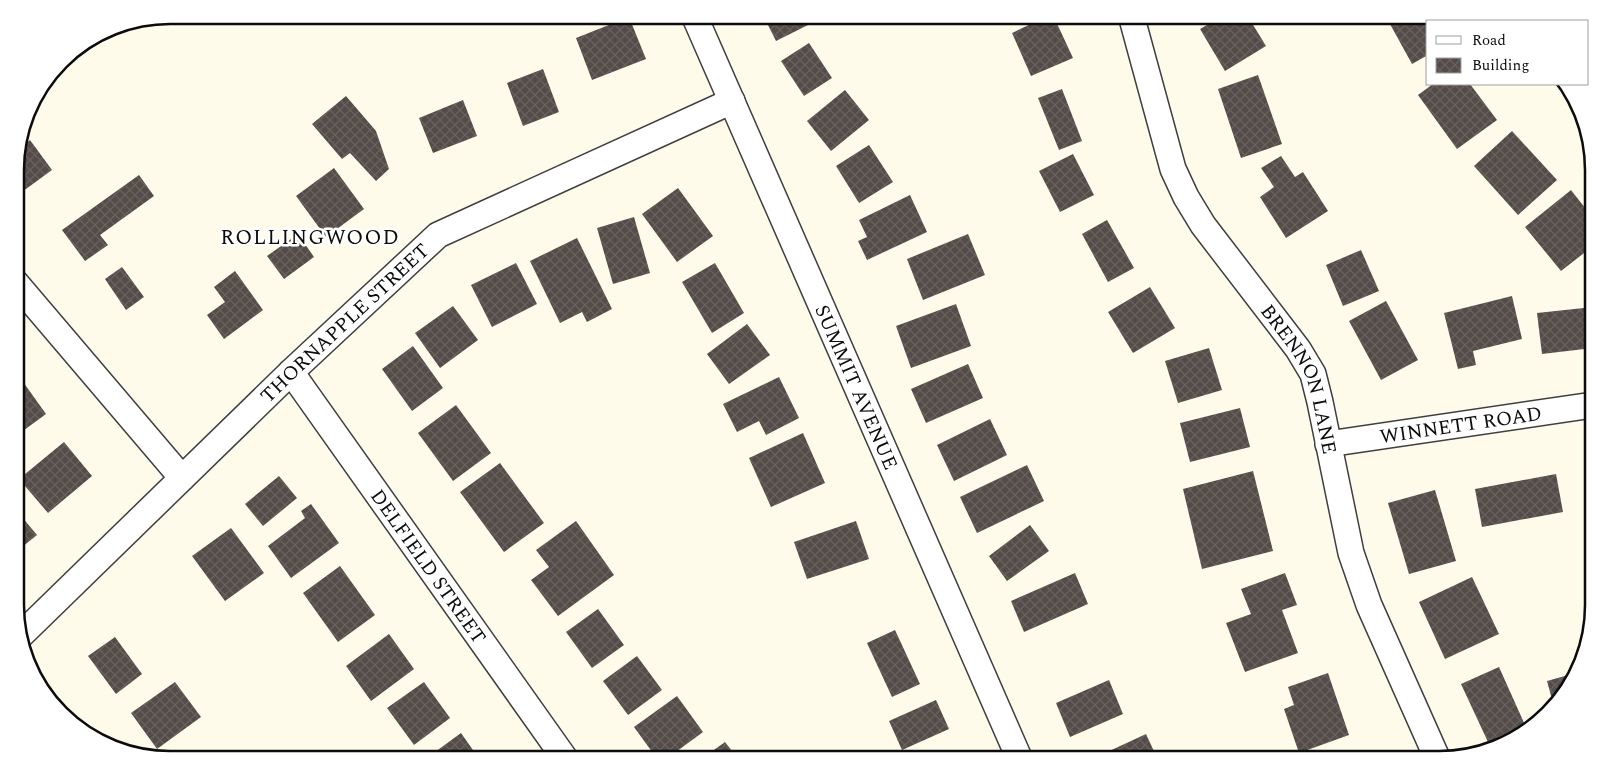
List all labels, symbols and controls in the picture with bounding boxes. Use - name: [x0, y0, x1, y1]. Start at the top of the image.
- legend: [1426, 20, 1589, 85]
- text: Road: [1472, 29, 1506, 52]
- text: Building: [1472, 54, 1529, 77]
- district label: ROLLINGWOOD: [220, 222, 400, 254]
- street label: THORNAPPLE STREET: [254, 236, 436, 410]
- street label: BRENNON LANE: [1253, 298, 1344, 457]
- street label: SUMMIT AVENUE: [807, 300, 905, 475]
- street label: WINNETT ROAD: [1378, 399, 1544, 452]
- street label: DELFIELD STREET: [362, 483, 493, 650]

